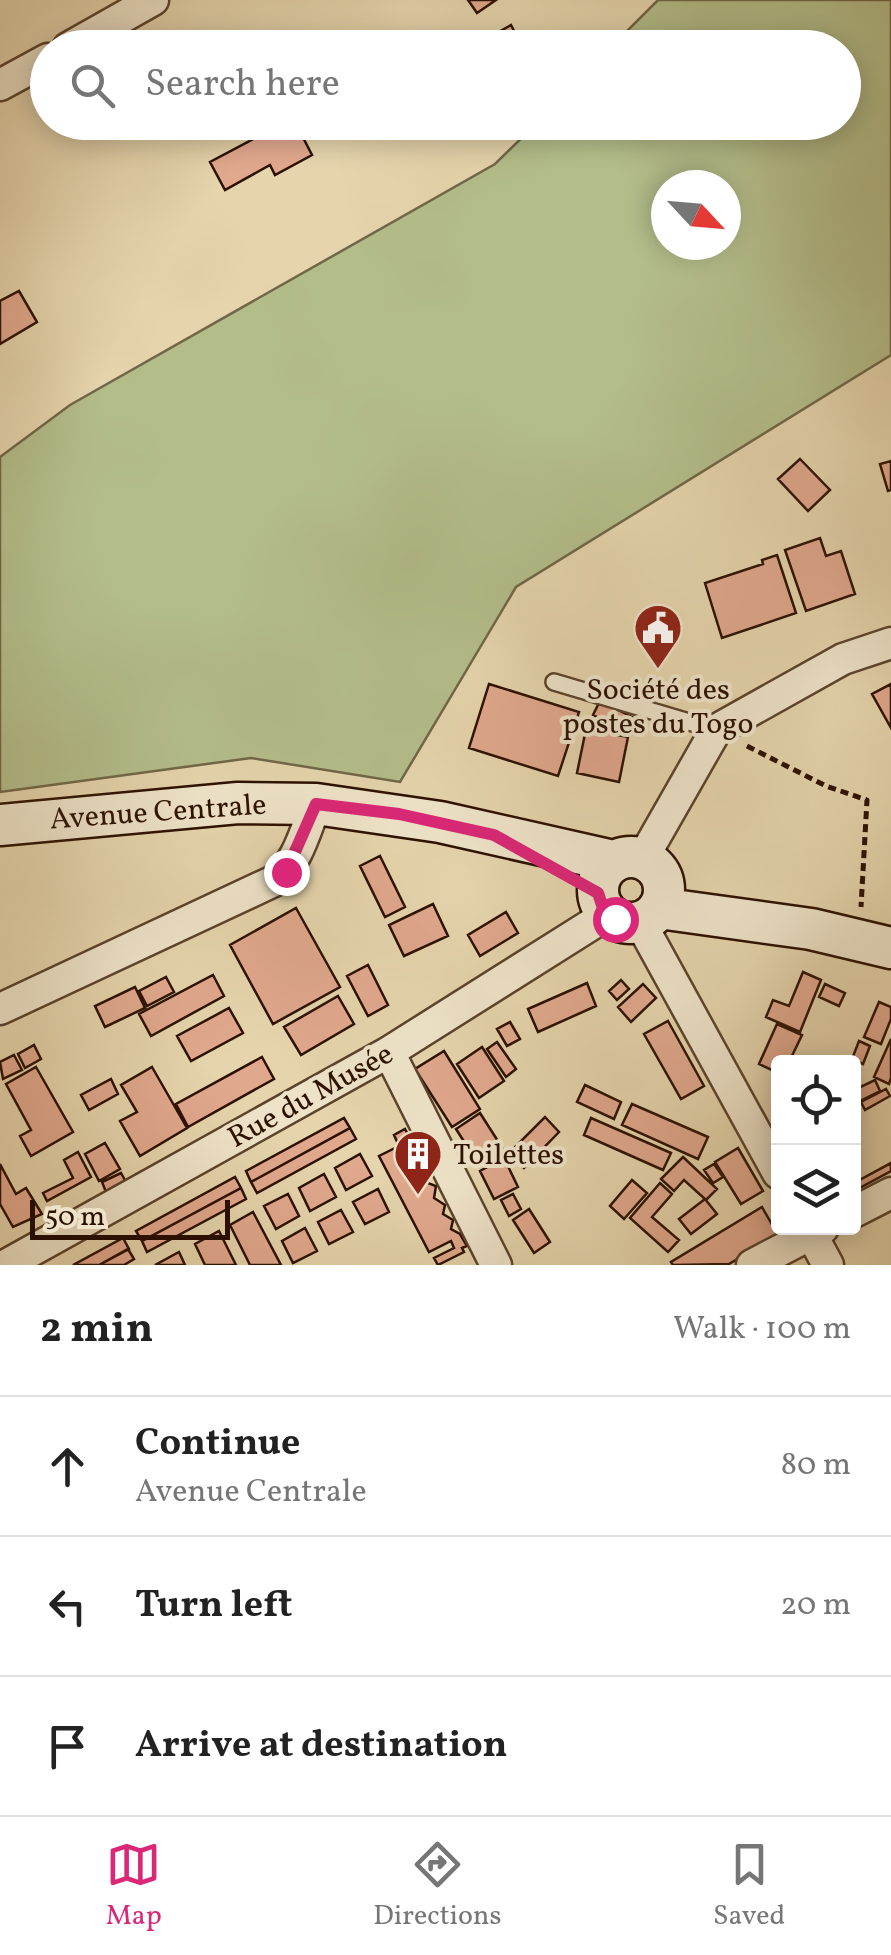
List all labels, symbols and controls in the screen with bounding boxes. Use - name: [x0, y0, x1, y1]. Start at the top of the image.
- search box: [30, 30, 861, 140]
- icon: search: [65, 58, 120, 113]
- text: Search here: [145, 59, 340, 112]
- north arrow: [651, 170, 741, 260]
- public building icon: Société des postes du Togo: [632, 602, 684, 670]
- place label: Société des postes du Togo: [563, 670, 753, 746]
- street label: Avenue Centrale: [48, 784, 268, 842]
- route end: [264, 850, 310, 896]
- route start: [593, 897, 639, 943]
- street label: Rue du Musée: [221, 1034, 401, 1159]
- map controls: [771, 1055, 861, 1235]
- button: locate: [771, 1055, 861, 1145]
- building icon: Toilettes: [392, 1128, 444, 1196]
- place label: Toilettes: [453, 1135, 564, 1177]
- button: layers: [771, 1145, 861, 1235]
- scale bar: [30, 1195, 230, 1240]
- text: 50 m: [45, 1198, 105, 1237]
- text: 2 min: [40, 1301, 153, 1360]
- text: Walk · 100 m: [673, 1308, 851, 1352]
- text: Continue: [135, 1418, 300, 1471]
- icon: ahead: [40, 1439, 95, 1494]
- text: 80 m: [781, 1444, 851, 1488]
- text: Avenue Centrale: [135, 1471, 367, 1515]
- icon: left: [40, 1579, 95, 1634]
- text: Turn left: [135, 1580, 292, 1633]
- text: 20 m: [780, 1584, 851, 1628]
- icon: arrive: [40, 1719, 95, 1774]
- text: Arrive at destination: [135, 1720, 508, 1773]
- tab: Map: [106, 1837, 162, 1936]
- tab: Directions: [373, 1837, 502, 1936]
- tab: Saved: [713, 1837, 785, 1936]

